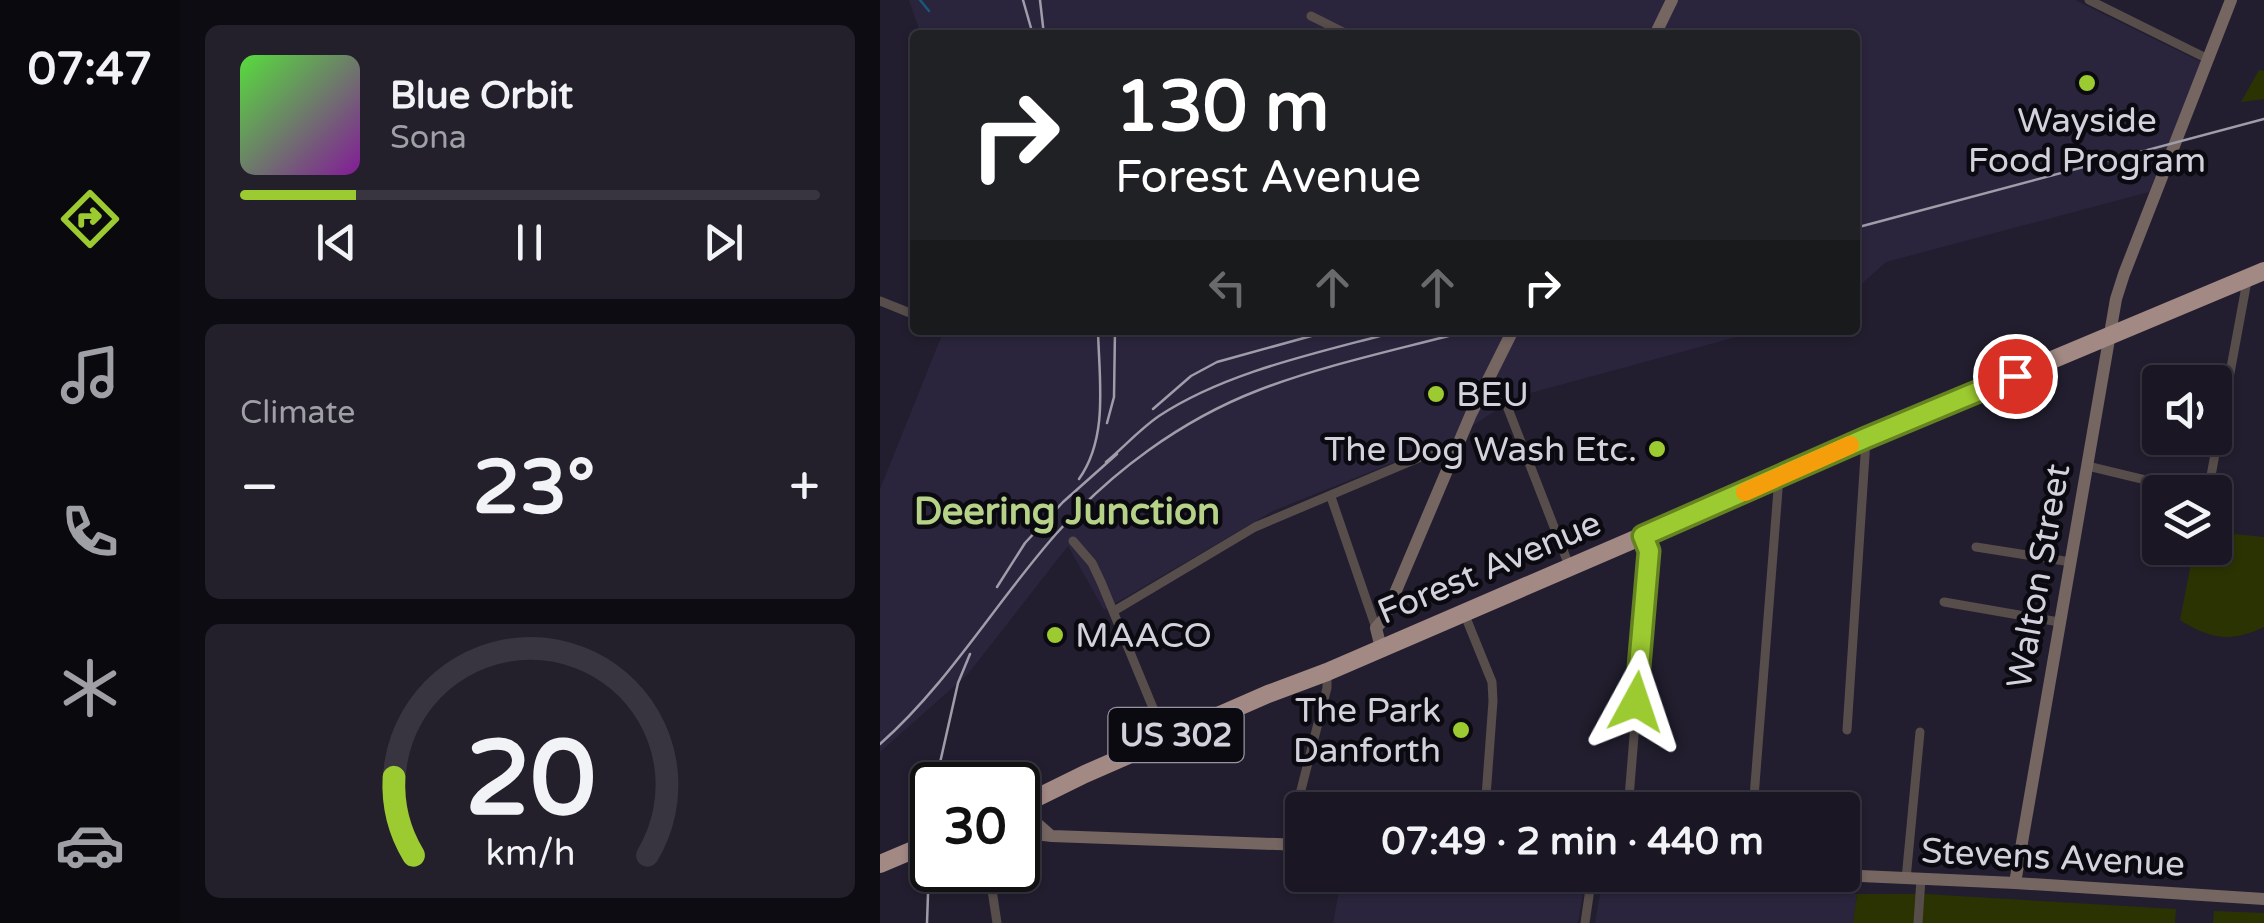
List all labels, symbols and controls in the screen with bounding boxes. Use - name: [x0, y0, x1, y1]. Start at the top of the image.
- text: 07:47: [28, 43, 152, 97]
- text: 130 m: [1115, 66, 1329, 150]
- icon: right: [950, 70, 1080, 200]
- marker: Wayside Food Program: [2076, 72, 2098, 94]
- text: Blue Orbit: [390, 73, 573, 119]
- place label: Wayside Food Program: [1968, 100, 2206, 182]
- text: Sona: [390, 119, 467, 157]
- text: Forest Avenue: [1115, 151, 1421, 205]
- icon: directions: [55, 184, 125, 254]
- icon: previous: [309, 215, 364, 270]
- icon: pause: [502, 215, 557, 270]
- icon: next: [696, 215, 751, 270]
- icon: left: [1200, 260, 1255, 315]
- icon: ahead: [1305, 260, 1360, 315]
- icon: ahead: [1410, 260, 1465, 315]
- icon: right: [1515, 260, 1570, 315]
- pin: [1973, 334, 2058, 419]
- icon: music: [55, 340, 125, 410]
- icon: arrive: [1988, 349, 2043, 404]
- map controls: [2142, 365, 2232, 565]
- button: sound: [2142, 365, 2232, 455]
- place label: BEU: [1456, 374, 1529, 416]
- marker: BEU: [1425, 383, 1447, 405]
- text: Climate: [240, 394, 355, 432]
- place label: The Dog Wash Etc.: [1324, 429, 1637, 471]
- marker: The Dog Wash Etc.: [1646, 438, 1668, 460]
- text: 23°: [473, 443, 595, 533]
- text: −: [240, 455, 279, 521]
- text: +: [789, 455, 820, 521]
- street label: Walton Street: [1999, 461, 2079, 692]
- button: layers: [2142, 475, 2232, 565]
- district label: Deering Junction: [914, 489, 1220, 535]
- icon: phone: [55, 497, 125, 567]
- street label: Forest Avenue: [1372, 502, 1607, 634]
- place label: MAACO: [1075, 615, 1212, 657]
- marker: MAACO: [1044, 624, 1066, 646]
- position arrow: [1584, 650, 1688, 754]
- icon: climate: [55, 653, 125, 723]
- place label: The Park Danforth: [1293, 690, 1441, 772]
- road number: US 302: [1108, 708, 1244, 762]
- text: 20: [465, 718, 595, 843]
- marker: The Park Danforth: [1450, 719, 1472, 741]
- speed limit sign: 30: [910, 762, 1040, 892]
- icon: car: [55, 810, 125, 880]
- text: 07:49 · 2 min · 440 m: [1381, 819, 1764, 865]
- street label: Stevens Avenue: [1920, 830, 2186, 886]
- text: km/h: [485, 832, 575, 875]

